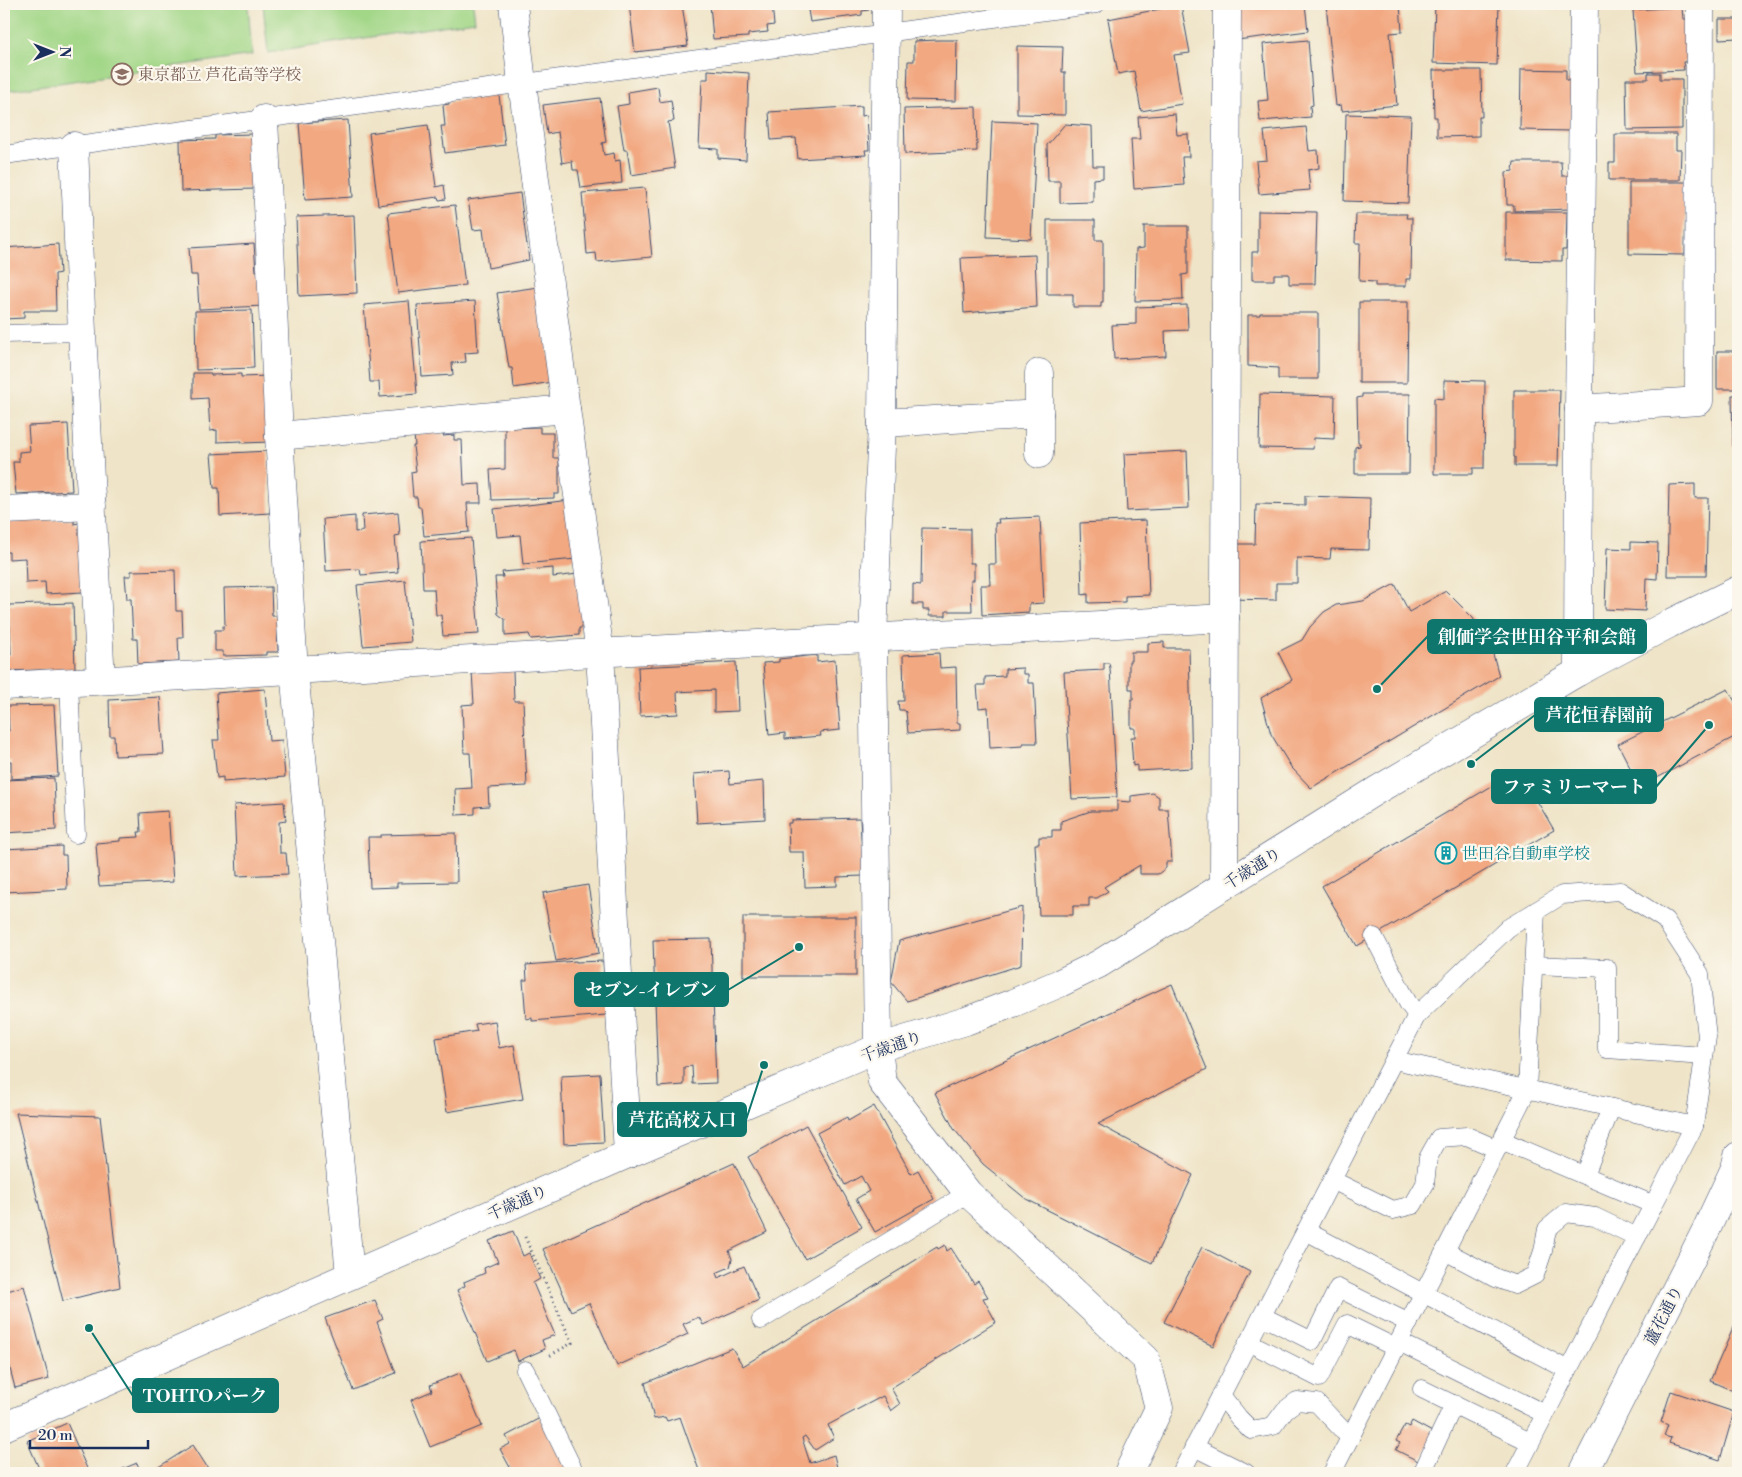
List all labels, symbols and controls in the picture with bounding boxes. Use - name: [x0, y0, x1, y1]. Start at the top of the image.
- north arrow: [28, 28, 78, 78]
- text: N: [55, 46, 73, 58]
- school or university icon: 東京都立 芦花高等学校: [110, 62, 134, 86]
- place label: 東京都立 芦花高等学校: [138, 65, 301, 85]
- callout: 創価学会世田谷平和会館: [1428, 620, 1646, 653]
- text: 創価学会世田谷平和会館: [1438, 626, 1636, 649]
- callout: 芦花恒春園前: [1535, 698, 1663, 731]
- text: 芦花恒春園前: [1545, 704, 1653, 727]
- callout: ファミリーマート: [1492, 770, 1656, 803]
- text: ファミリーマート: [1502, 776, 1646, 799]
- building icon: 世田谷自動車学校: [1434, 841, 1458, 865]
- street label: 千歳通り: [1220, 843, 1285, 894]
- place label: 世田谷自動車学校: [1462, 844, 1590, 864]
- callout: セブン-イレブン: [575, 973, 728, 1006]
- text: セブン-イレブン: [585, 979, 717, 1002]
- street label: 千歳通り: [858, 1027, 925, 1067]
- callout: 芦花高校入口: [618, 1103, 746, 1136]
- text: 芦花高校入口: [628, 1109, 736, 1132]
- street label: 千歳通り: [484, 1181, 551, 1225]
- street label: 蘆花通り: [1640, 1282, 1687, 1349]
- callout: TOHTOパーク: [133, 1379, 278, 1412]
- text: TOHTOパーク: [143, 1385, 267, 1408]
- scale bar: [30, 1417, 148, 1449]
- text: 20 m: [38, 1426, 73, 1445]

